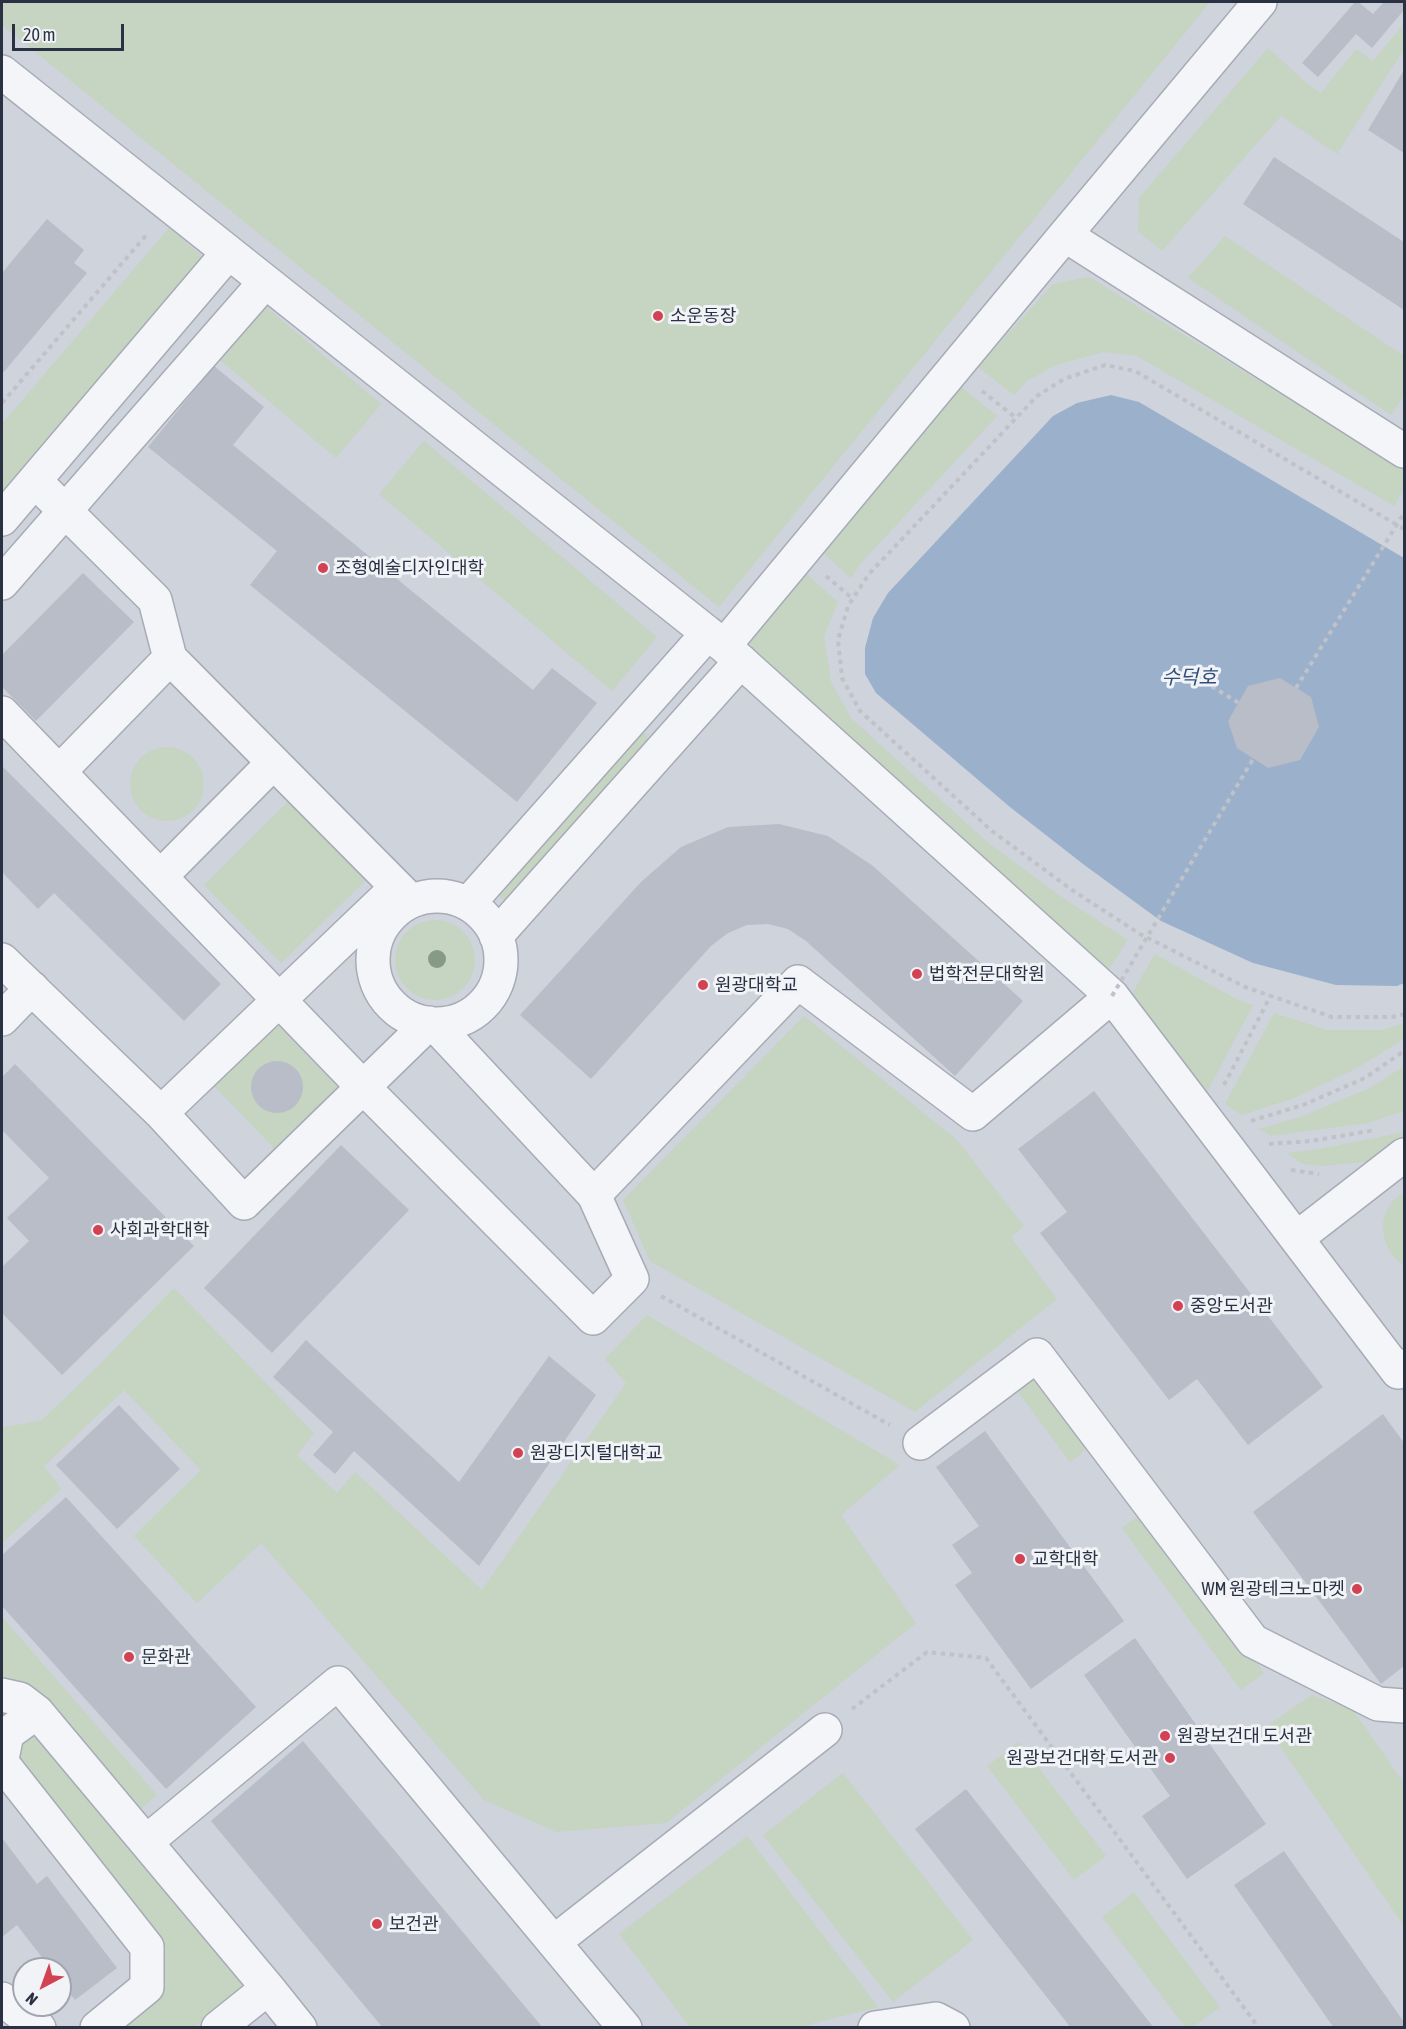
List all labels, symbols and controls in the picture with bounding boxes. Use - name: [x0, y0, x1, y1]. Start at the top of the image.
- scale bar: [15, 12, 128, 50]
- text: 20 m: [23, 24, 55, 45]
- place label: 소운동장: [670, 305, 736, 327]
- marker: 소운동장: [651, 309, 665, 323]
- place label: 조형예술디자인대학: [335, 557, 484, 579]
- marker: 조형예술디자인대학: [316, 561, 330, 575]
- water label: 수덕호: [1161, 666, 1217, 690]
- place label: 법학전문대학원: [929, 963, 1045, 985]
- marker: 법학전문대학원: [910, 967, 924, 981]
- place label: 원광대학교: [715, 974, 798, 996]
- marker: 원광대학교: [696, 978, 710, 992]
- place label: 사회과학대학: [110, 1219, 209, 1241]
- marker: 사회과학대학: [91, 1223, 105, 1237]
- place label: 중앙도서관: [1190, 1295, 1273, 1317]
- marker: 중앙도서관: [1171, 1299, 1185, 1313]
- place label: 원광디지털대학교: [530, 1442, 662, 1464]
- marker: 원광디지털대학교: [511, 1446, 525, 1460]
- place label: 교학대학: [1032, 1548, 1098, 1570]
- marker: 교학대학: [1013, 1552, 1027, 1566]
- place label: WM 원광테크노마켓: [1202, 1578, 1345, 1600]
- marker: WM 원광테크노마켓: [1350, 1582, 1364, 1596]
- place label: 문화관: [141, 1646, 191, 1668]
- marker: 문화관: [122, 1650, 136, 1664]
- place label: 원광보건대 도서관: [1177, 1725, 1312, 1747]
- marker: 원광보건대 도서관: [1158, 1729, 1172, 1743]
- place label: 원광보건대학 도서관: [1006, 1747, 1158, 1769]
- marker: 원광보건대학 도서관: [1163, 1751, 1177, 1765]
- place label: 보건관: [389, 1913, 439, 1935]
- marker: 보건관: [370, 1917, 384, 1931]
- north arrow: [12, 1957, 72, 2017]
- text: N: [22, 1989, 41, 2009]

